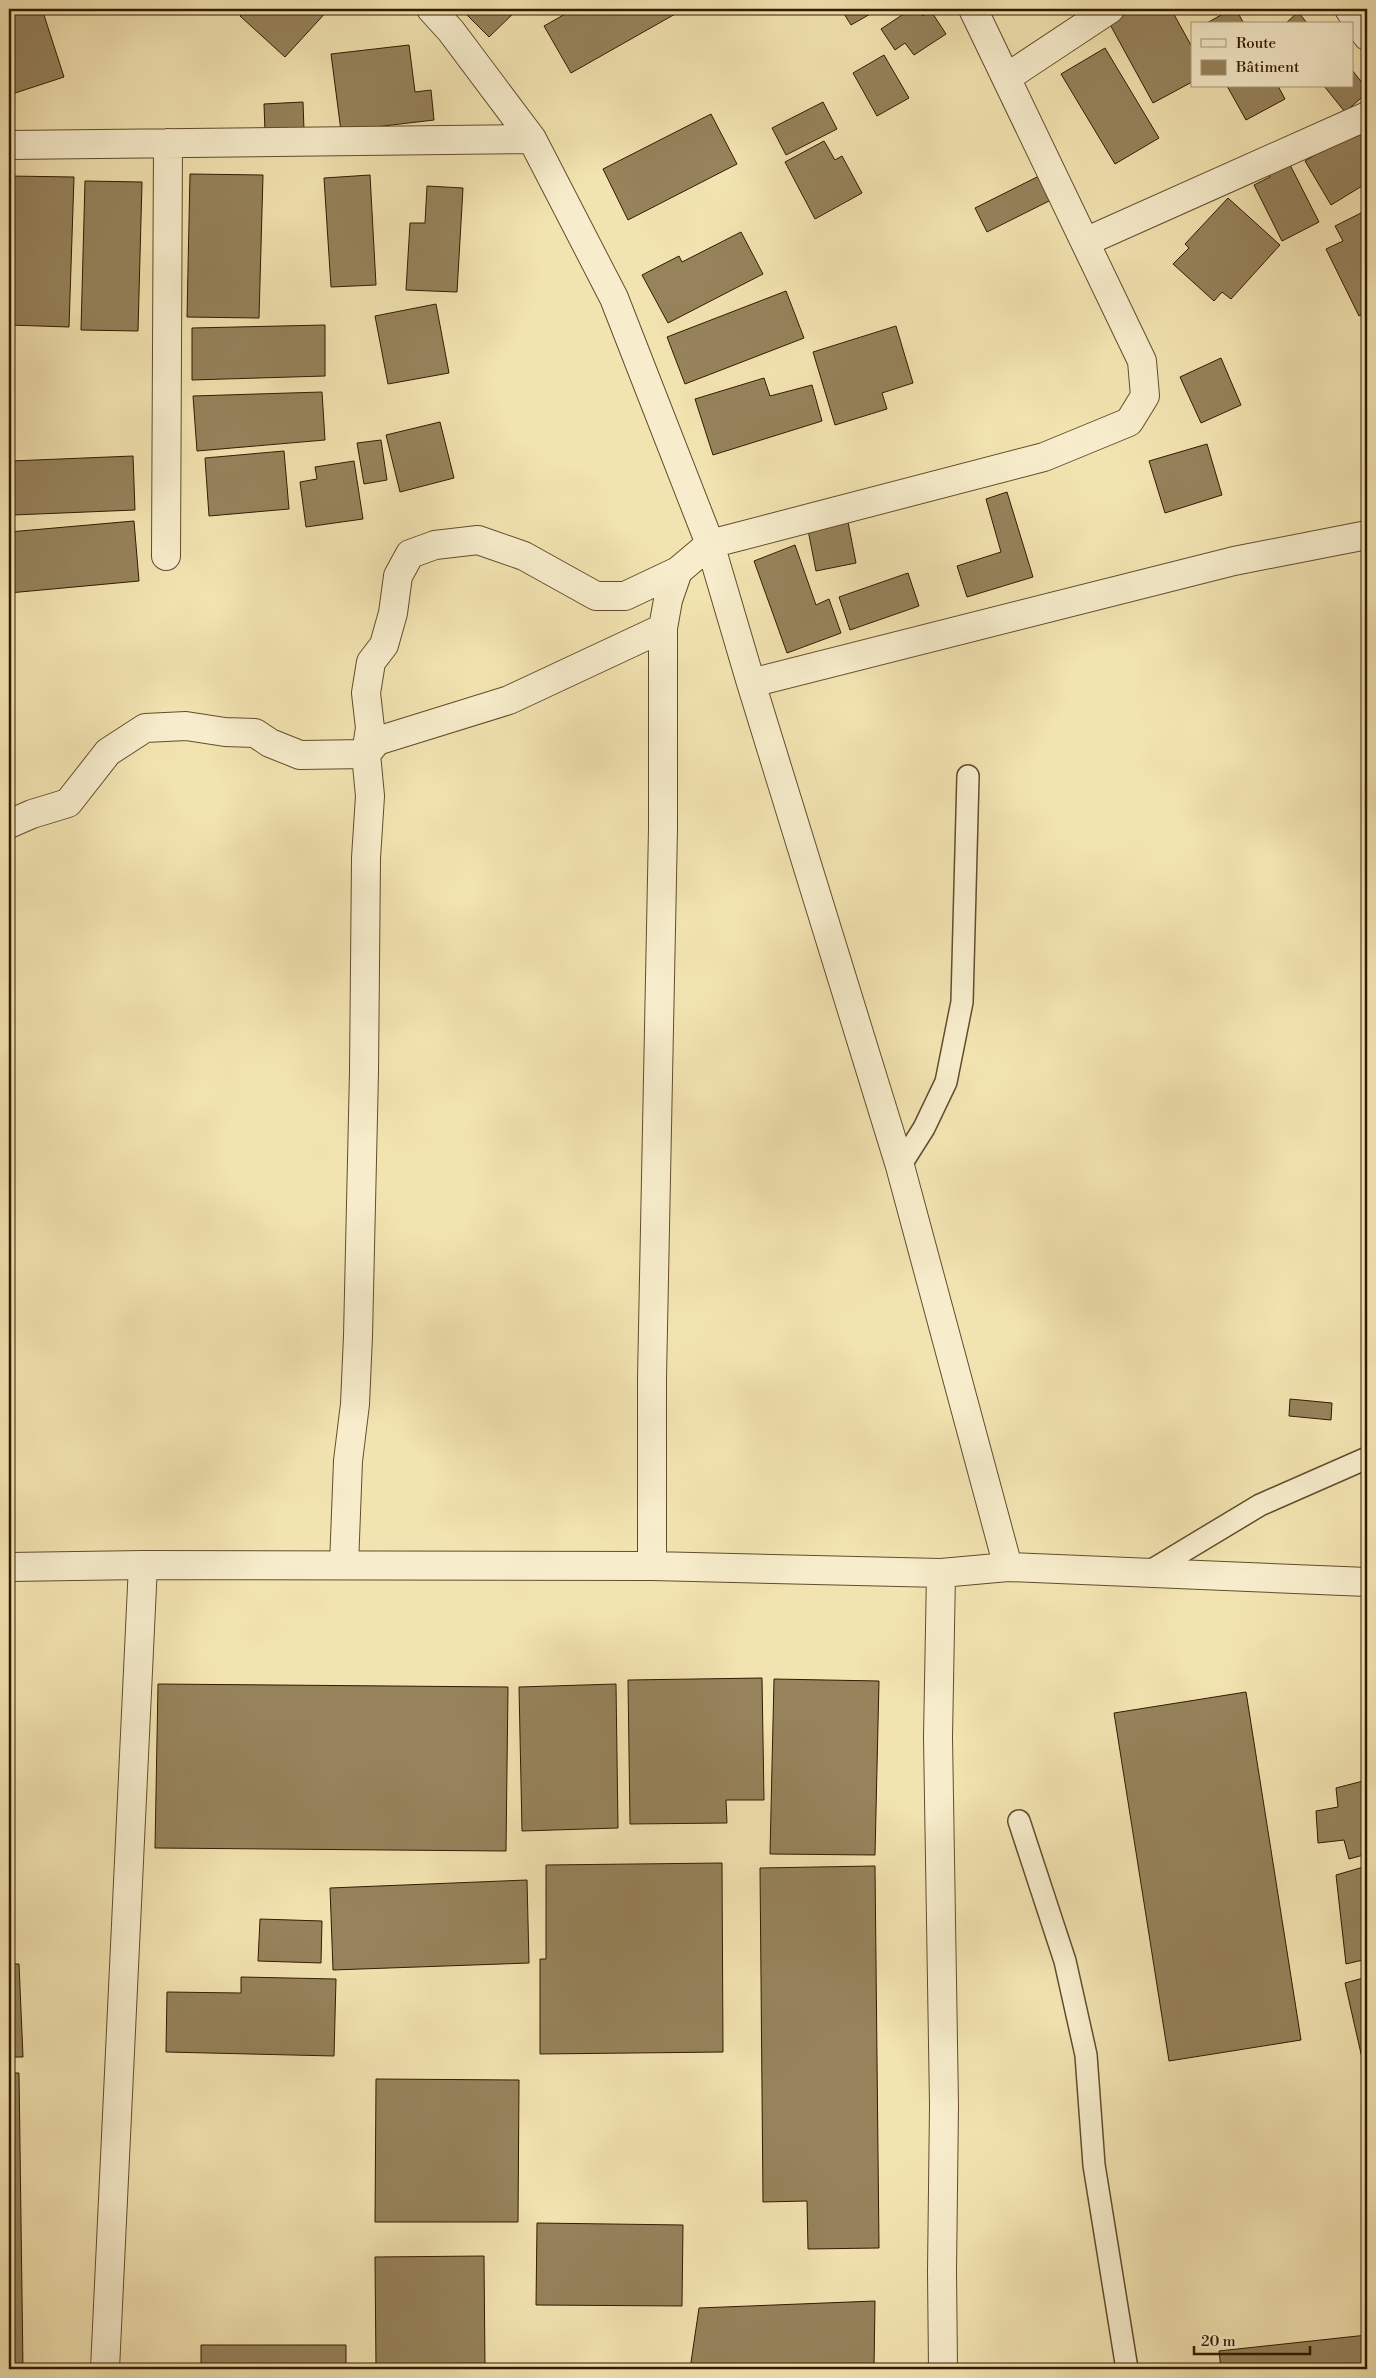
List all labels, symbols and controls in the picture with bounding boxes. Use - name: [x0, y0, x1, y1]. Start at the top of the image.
- legend: [1191, 22, 1354, 88]
- text: Route: [1236, 34, 1276, 53]
- text: Bâtiment: [1235, 58, 1300, 77]
- scale bar: [1194, 2323, 1310, 2355]
- text: 20 m: [1201, 2332, 1236, 2351]

